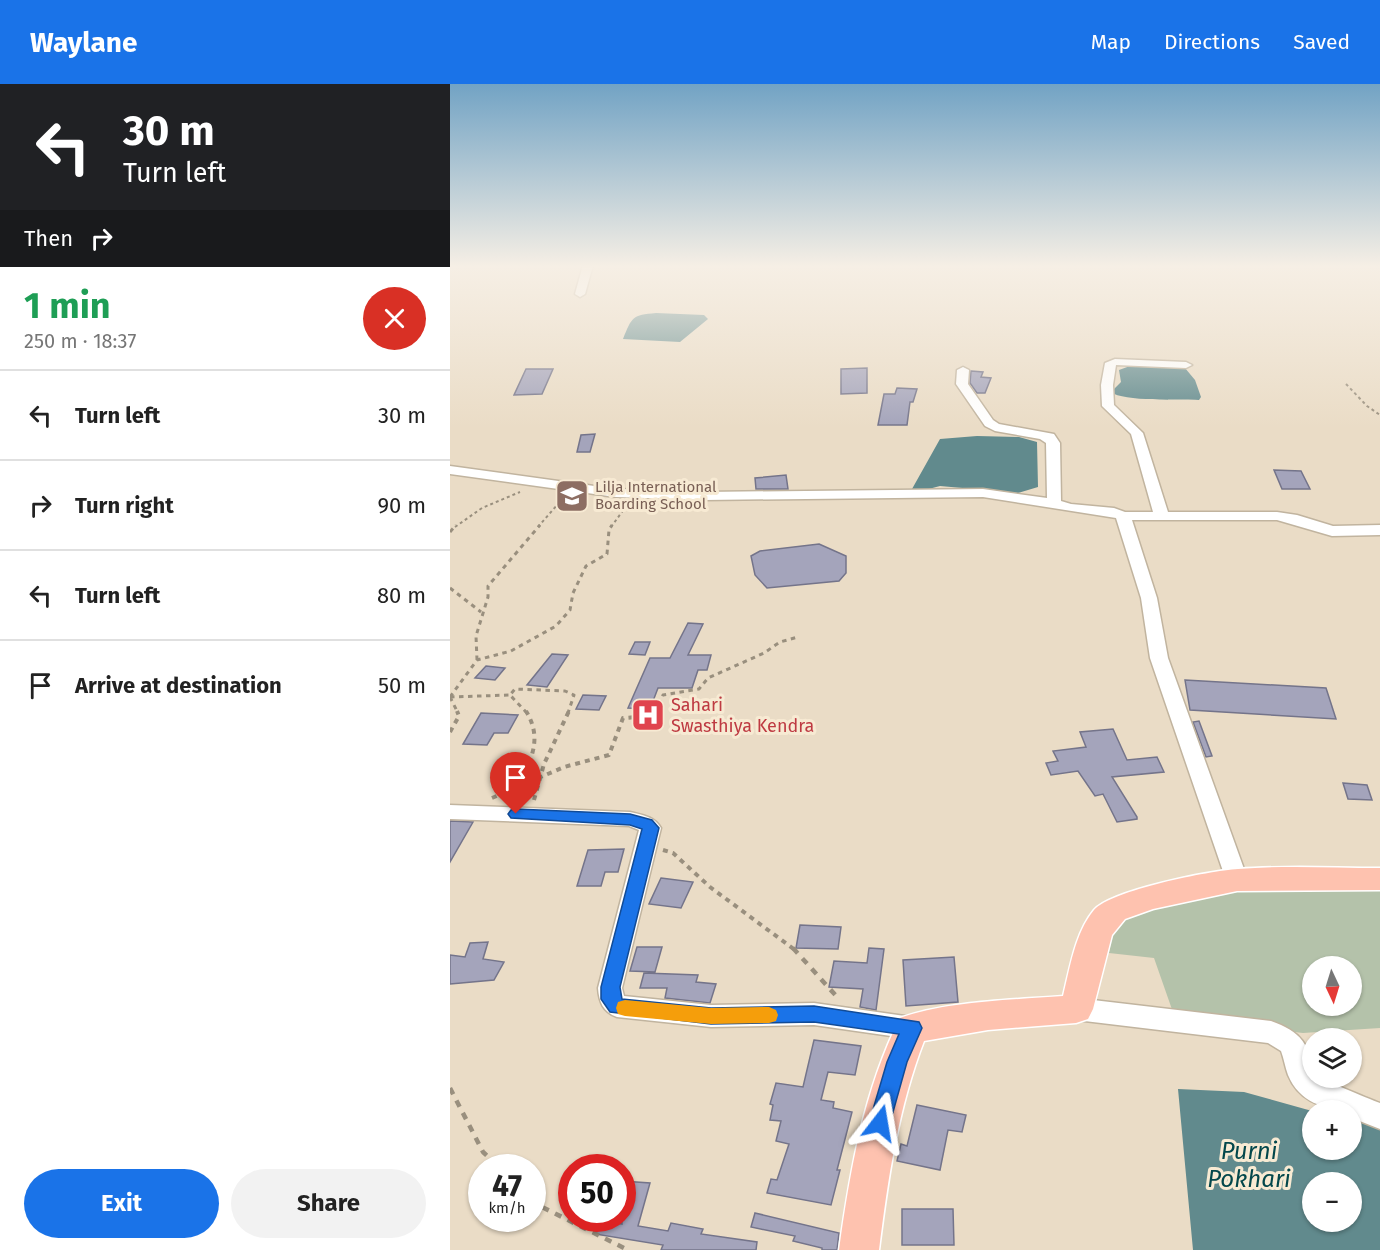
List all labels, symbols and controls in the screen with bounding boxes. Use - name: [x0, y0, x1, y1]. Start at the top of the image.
- text: Waylane: [30, 26, 137, 59]
- text: Map: [1091, 29, 1131, 55]
- text: Directions: [1164, 29, 1260, 55]
- text: Saved: [1293, 29, 1350, 55]
- text: 30 m: [123, 106, 215, 156]
- icon: left: [24, 108, 102, 186]
- text: Turn left: [123, 157, 226, 189]
- icon: right: [85, 222, 118, 255]
- text: Then: [24, 225, 73, 252]
- text: 1 min: [24, 284, 111, 328]
- button: close: [363, 287, 426, 350]
- text: 250 m · 18:37: [24, 329, 136, 353]
- icon: left: [24, 399, 57, 432]
- text: Turn left: [75, 402, 160, 429]
- text: 30 m: [378, 402, 426, 429]
- school or university icon: Lilja International Boarding School: [554, 478, 590, 514]
- place label: Lilja International Boarding School: [595, 478, 717, 513]
- icon: right: [24, 489, 57, 522]
- text: Turn right: [75, 492, 174, 519]
- text: 90 m: [377, 492, 426, 519]
- icon: left: [24, 579, 57, 612]
- text: Turn left: [75, 582, 160, 609]
- text: 80 m: [377, 582, 426, 609]
- icon: arrive: [24, 669, 57, 702]
- text: Arrive at destination: [75, 672, 282, 699]
- text: 50 m: [378, 672, 426, 699]
- place label: Sahari Swasthiya Kendra: [671, 694, 814, 737]
- hospital icon: Sahari Swasthiya Kendra: [630, 697, 666, 733]
- pin: [490, 752, 541, 814]
- icon: arrive: [499, 761, 532, 794]
- north arrow: [1302, 956, 1362, 1016]
- map controls: [1302, 956, 1362, 1232]
- button: layers: [1302, 1028, 1362, 1088]
- position arrow: [848, 1091, 912, 1155]
- button: +: [1302, 1100, 1362, 1160]
- water label: Purni Pokhari: [1207, 1137, 1291, 1193]
- speed limit sign: 50: [558, 1154, 636, 1232]
- text: 47: [492, 1168, 522, 1204]
- button: Exit: [24, 1169, 219, 1238]
- button: Share: [231, 1169, 426, 1238]
- button: −: [1302, 1172, 1362, 1232]
- text: km/h: [488, 1199, 526, 1217]

